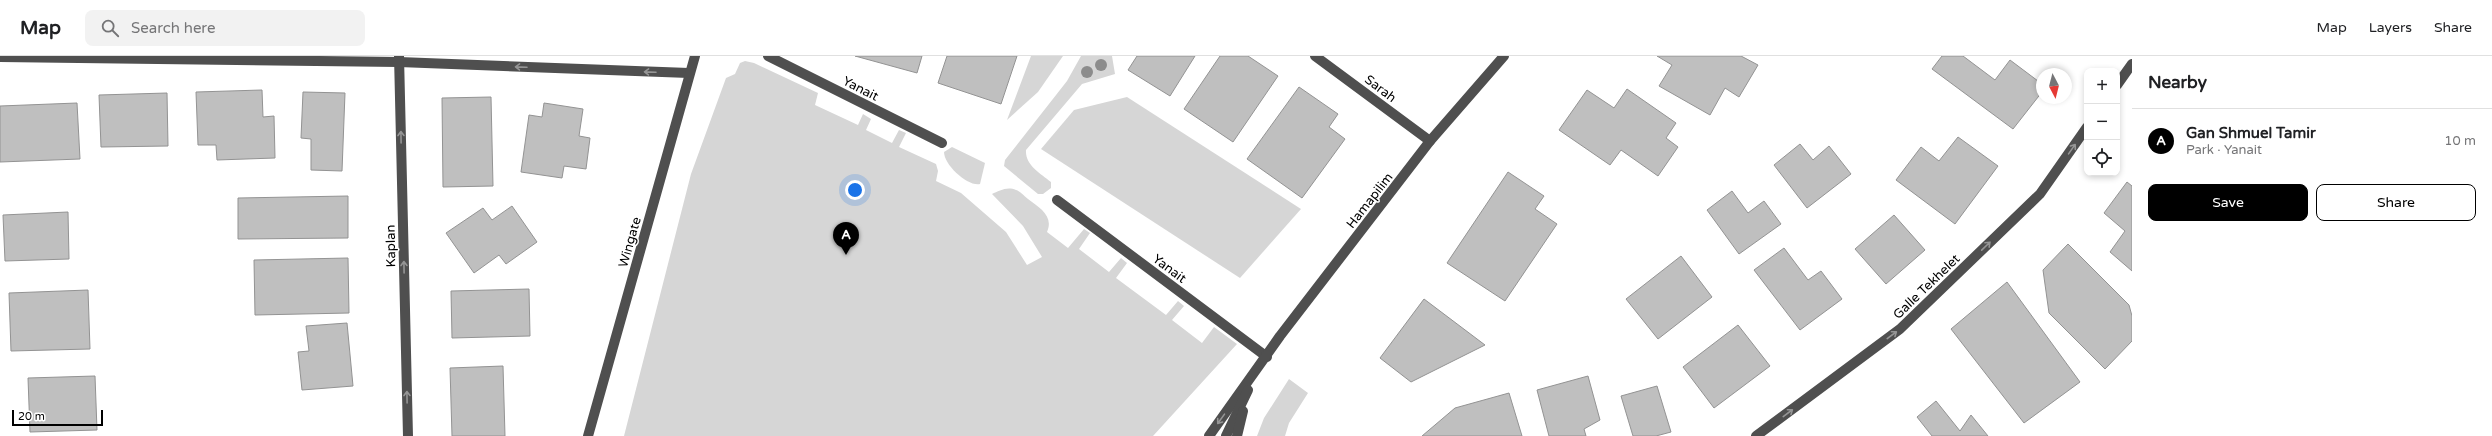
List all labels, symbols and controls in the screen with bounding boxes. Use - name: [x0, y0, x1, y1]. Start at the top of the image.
- search box: [85, 10, 365, 46]
- text: Map: [20, 17, 61, 39]
- icon: search: [99, 17, 121, 39]
- text: Search here: [131, 19, 215, 37]
- text: Map: [2317, 19, 2347, 36]
- text: Layers: [2369, 19, 2412, 36]
- text: Share: [2434, 19, 2472, 36]
- one-way arrow: [515, 63, 528, 71]
- one-way arrow: [644, 68, 657, 76]
- north arrow: [2036, 68, 2072, 104]
- map controls: [2084, 68, 2120, 176]
- button: +: [2084, 68, 2120, 104]
- street label: Sarah: [1361, 72, 1399, 106]
- text: Nearby: [2148, 72, 2207, 93]
- street label: Yanait: [840, 73, 881, 105]
- button: −: [2084, 104, 2120, 140]
- text: Gan Shmuel Tamir: [2186, 124, 2316, 142]
- one-way arrow: [397, 131, 404, 144]
- text: A: [2156, 133, 2166, 149]
- text: 10 m: [2444, 133, 2476, 149]
- button: locate: [2084, 140, 2120, 176]
- text: Park · Yanait: [2186, 142, 2262, 158]
- one-way arrow: [2068, 144, 2076, 155]
- street label: Hamapilim: [1343, 170, 1396, 232]
- your location: [845, 180, 865, 200]
- button: Save: [2148, 184, 2308, 221]
- button: Share: [2316, 184, 2476, 221]
- street label: Wingate: [615, 215, 645, 269]
- pin: A: [833, 222, 859, 255]
- street label: Kaplan: [383, 225, 399, 267]
- one-way arrow: [1981, 241, 1991, 251]
- street label: Yanait: [1149, 251, 1189, 287]
- street label: Galle Tekhelet: [1890, 251, 1963, 323]
- one-way arrow: [400, 261, 408, 274]
- one-way arrow: [1886, 331, 1897, 339]
- one-way arrow: [403, 391, 411, 404]
- scale bar: [12, 408, 103, 427]
- one-way arrow: [1782, 409, 1793, 417]
- text: 20 m: [18, 410, 45, 423]
- one-way arrow: [1217, 414, 1225, 425]

